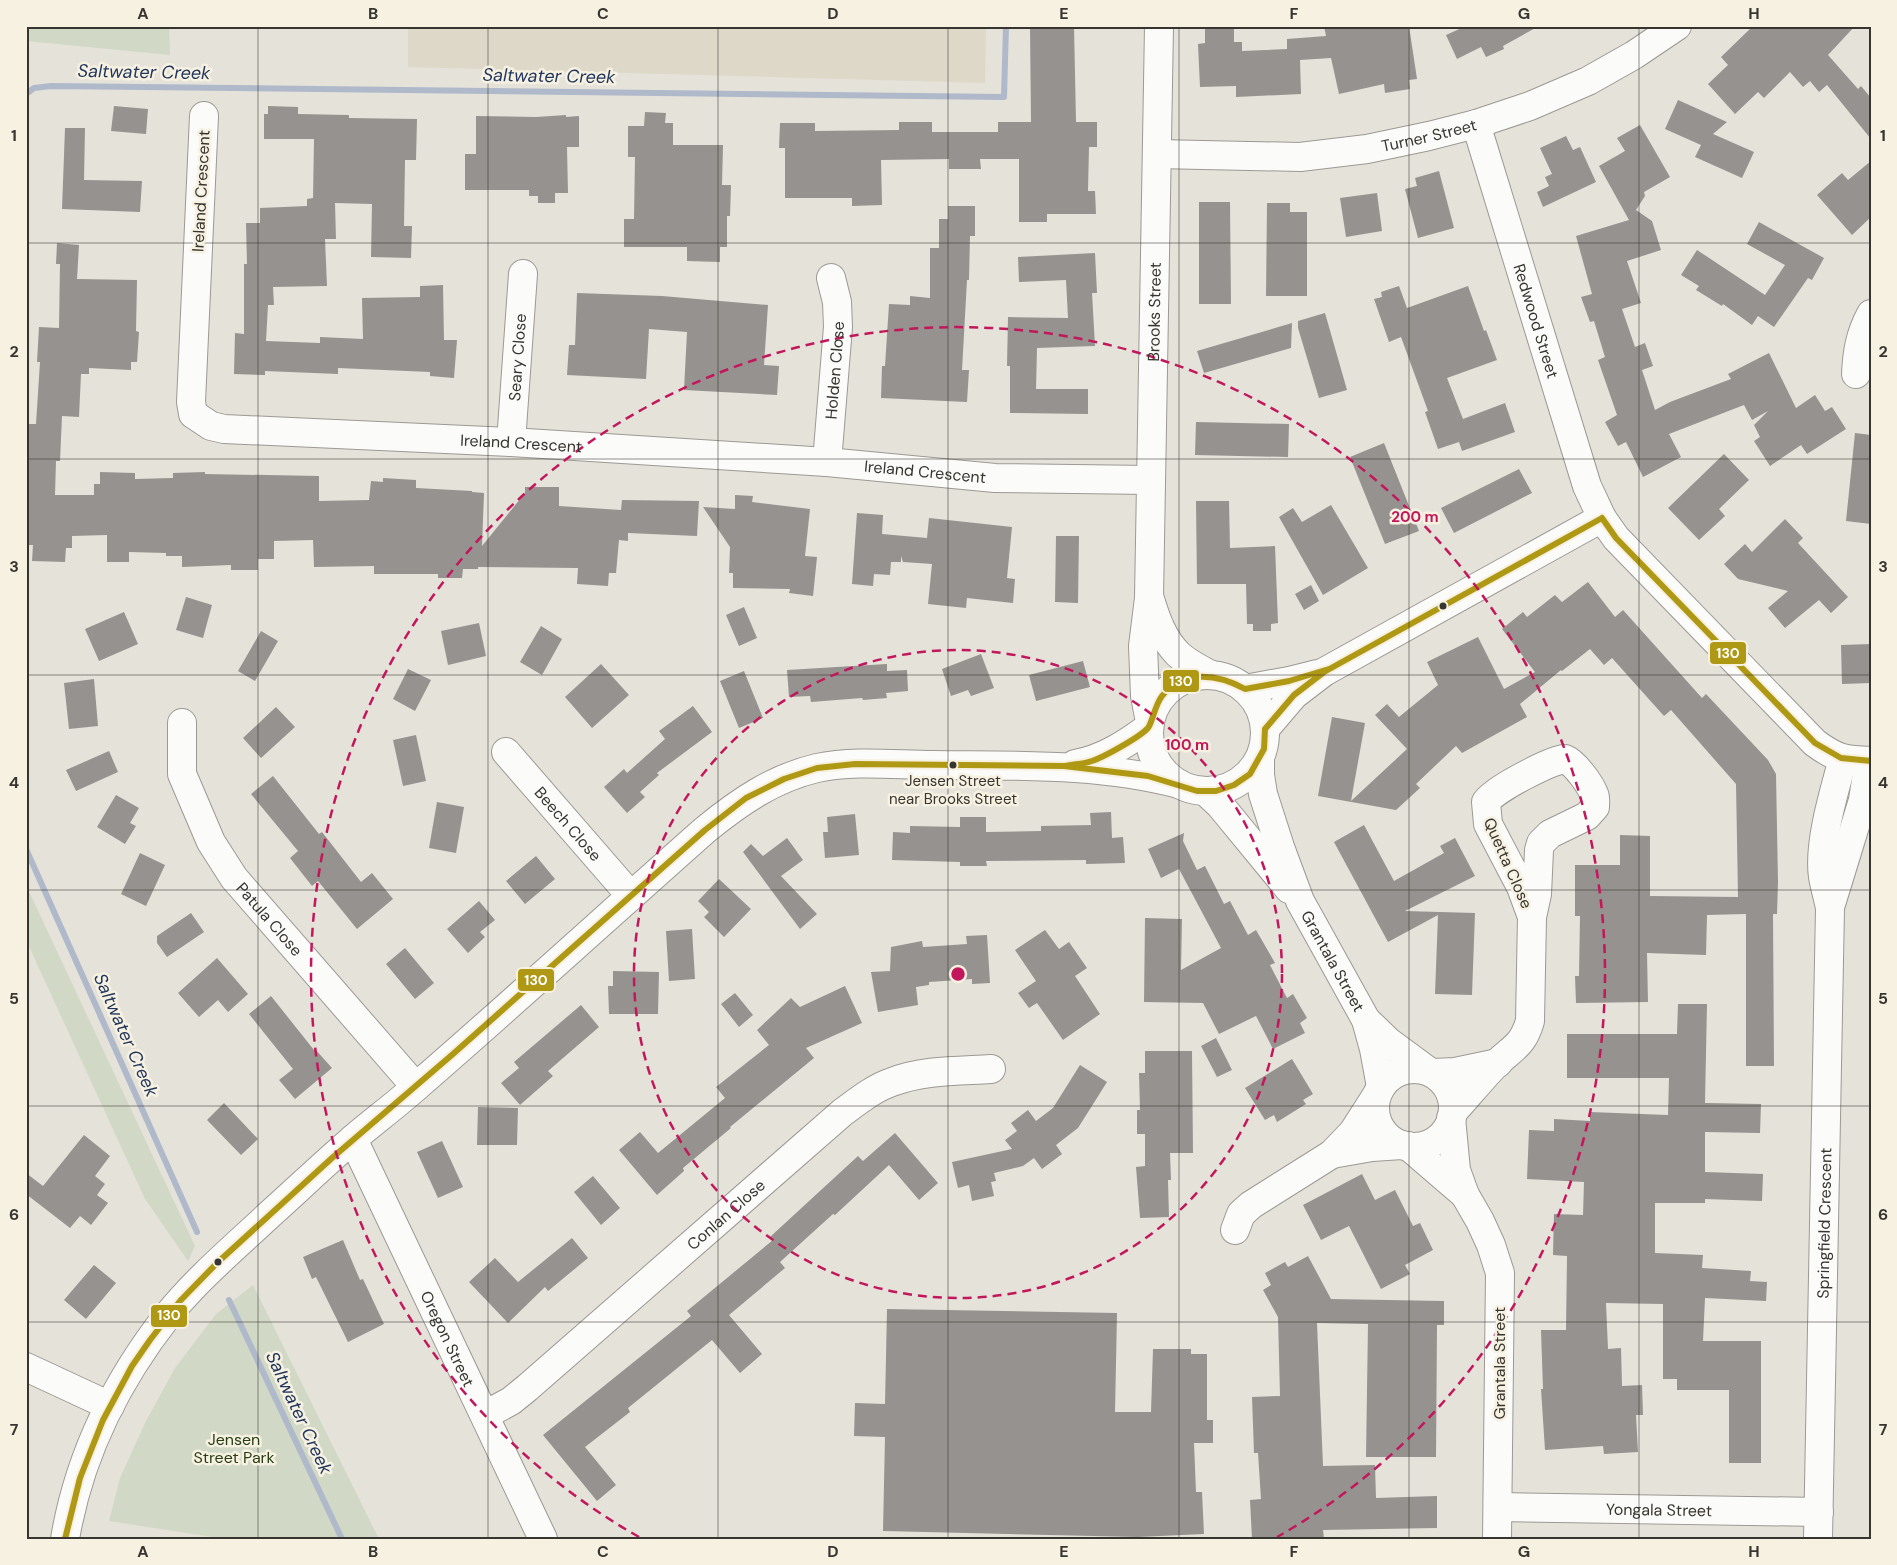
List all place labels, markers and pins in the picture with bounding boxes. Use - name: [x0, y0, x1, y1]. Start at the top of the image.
- unlabelled marker: [1438, 601, 1448, 611]
- marker: Jensen Street near Brooks Street: [948, 760, 958, 770]
- place label: Jensen Street near Brooks Street: [889, 771, 1017, 809]
- centre of rings: [949, 965, 967, 983]
- unlabelled marker: [213, 1257, 223, 1267]

